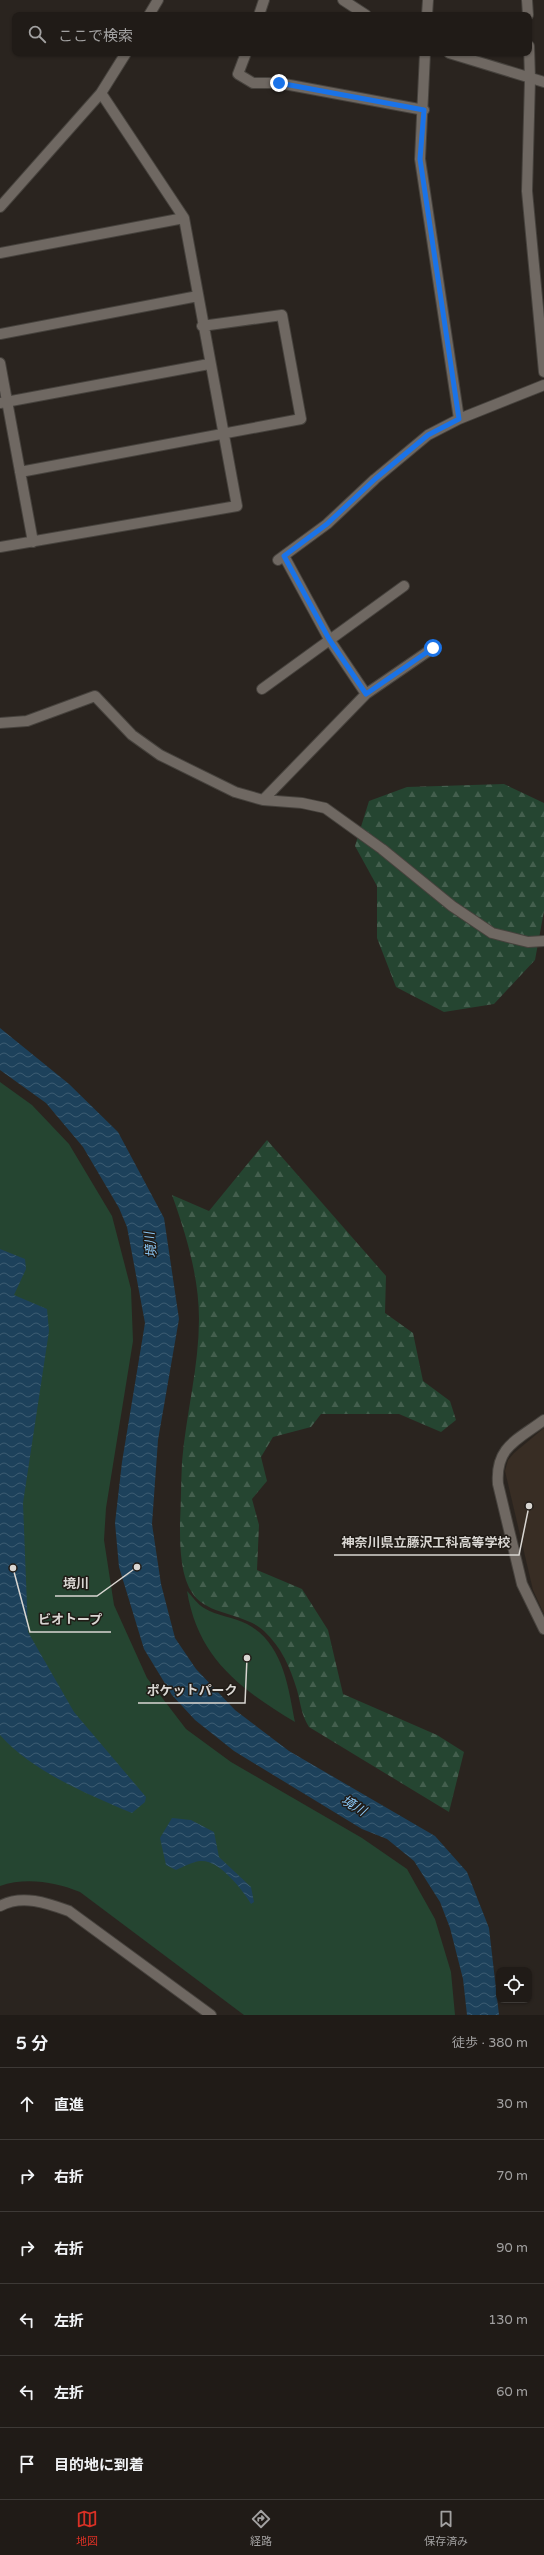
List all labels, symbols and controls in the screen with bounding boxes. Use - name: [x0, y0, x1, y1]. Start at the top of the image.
- search box: [12, 12, 532, 56]
- icon: search: [26, 23, 48, 45]
- text: ここで検索: [58, 27, 133, 45]
- route end: [270, 74, 288, 92]
- route start: [424, 639, 442, 657]
- water label: 境川: [141, 1229, 160, 1259]
- callout: 神奈川県立藤沢工科高等学校: [334, 1530, 519, 1555]
- text: 神奈川県立藤沢工科高等学校: [341, 1535, 511, 1551]
- callout: 境川: [55, 1571, 97, 1596]
- text: 境川: [63, 1576, 89, 1592]
- callout: ビオトープ: [30, 1607, 111, 1632]
- text: ビオトープ: [38, 1612, 102, 1628]
- callout: ポケットパーク: [138, 1678, 245, 1703]
- text: ポケットパーク: [146, 1683, 238, 1699]
- water label: 境川: [338, 1792, 370, 1820]
- map controls: [496, 1967, 532, 2003]
- button: locate: [496, 1967, 532, 2003]
- text: 5 分: [16, 2033, 48, 2054]
- text: 徒歩 · 380 m: [452, 2035, 528, 2051]
- icon: ahead: [16, 2093, 38, 2115]
- text: 直進: [54, 2096, 84, 2114]
- text: 30 m: [496, 2096, 528, 2112]
- icon: right: [16, 2165, 38, 2187]
- text: 右折: [54, 2168, 84, 2186]
- text: 70 m: [496, 2168, 528, 2184]
- icon: right: [16, 2237, 38, 2259]
- text: 右折: [54, 2240, 84, 2258]
- text: 90 m: [496, 2240, 528, 2256]
- icon: left: [16, 2309, 38, 2331]
- text: 左折: [54, 2312, 84, 2330]
- text: 130 m: [488, 2312, 528, 2328]
- icon: left: [16, 2381, 38, 2403]
- text: 左折: [54, 2384, 84, 2402]
- text: 60 m: [496, 2384, 528, 2400]
- icon: arrive: [16, 2453, 38, 2475]
- text: 目的地に到着: [54, 2456, 144, 2474]
- tab: 地図: [76, 2508, 98, 2548]
- tab: 経路: [250, 2508, 272, 2548]
- tab: 保存済み: [424, 2508, 468, 2548]

